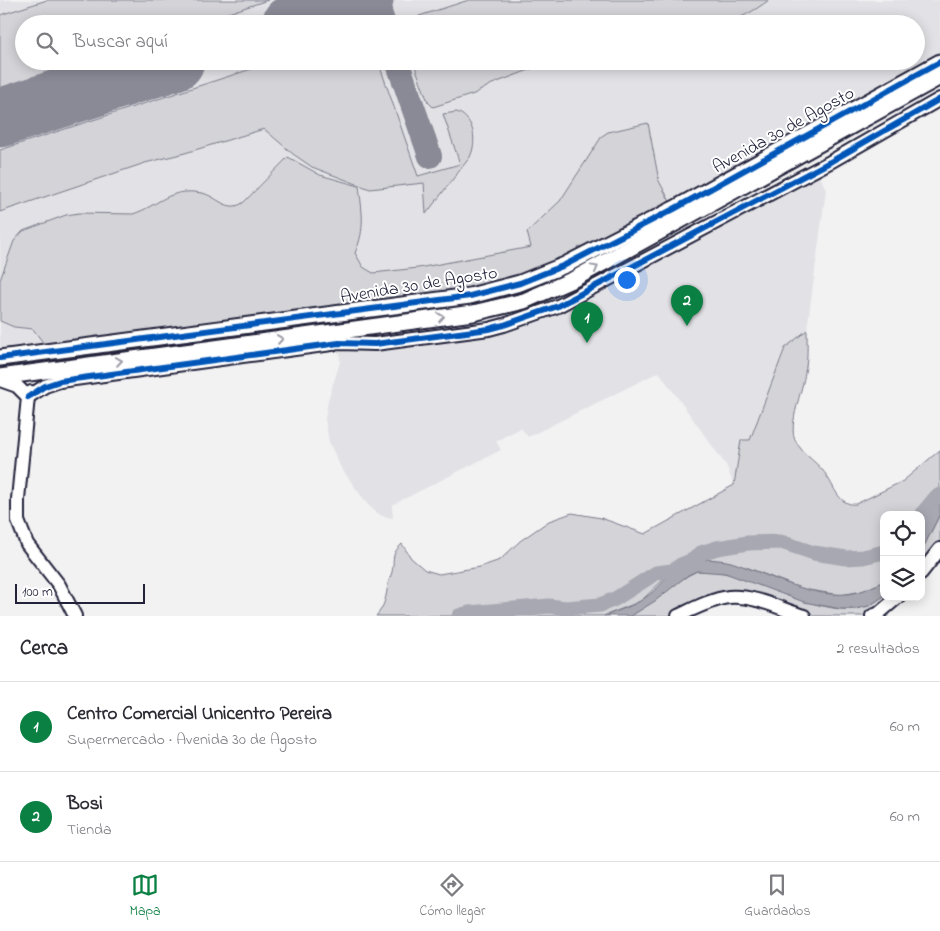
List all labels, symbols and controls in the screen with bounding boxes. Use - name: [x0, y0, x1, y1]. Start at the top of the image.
- search box: [15, 15, 925, 70]
- icon: search: [33, 29, 61, 57]
- text: Buscar aquí: [73, 29, 168, 56]
- street label: Avenida 30 de Agosto: [708, 81, 860, 182]
- street label: Avenida 30 de Agosto: [339, 261, 500, 312]
- one-way arrow: [590, 264, 599, 274]
- your location: [614, 267, 640, 293]
- pin: 2: [671, 285, 703, 326]
- pin: 1: [571, 302, 603, 343]
- one-way arrow: [438, 312, 446, 323]
- one-way arrow: [277, 334, 285, 345]
- one-way arrow: [116, 356, 124, 367]
- map controls: [880, 511, 925, 601]
- button: locate: [880, 511, 925, 556]
- button: layers: [880, 556, 925, 601]
- scale bar: [15, 581, 145, 604]
- text: 100 m: [22, 582, 53, 603]
- text: Cerca: [20, 634, 68, 664]
- text: 2 resultados: [837, 637, 920, 661]
- text: Centro Comercial Unicentro Pereira: [67, 701, 332, 728]
- text: 1: [33, 715, 39, 739]
- text: 60 m: [890, 715, 920, 739]
- text: Supermercado · Avenida 30 de Agosto: [67, 728, 317, 752]
- text: Bosi: [67, 791, 103, 818]
- text: 2: [32, 805, 40, 829]
- text: 60 m: [890, 805, 920, 829]
- text: Tienda: [67, 818, 112, 842]
- tab: Mapa: [129, 871, 161, 922]
- tab: Cómo llegar: [420, 871, 485, 922]
- tab: Guardados: [744, 871, 811, 922]

